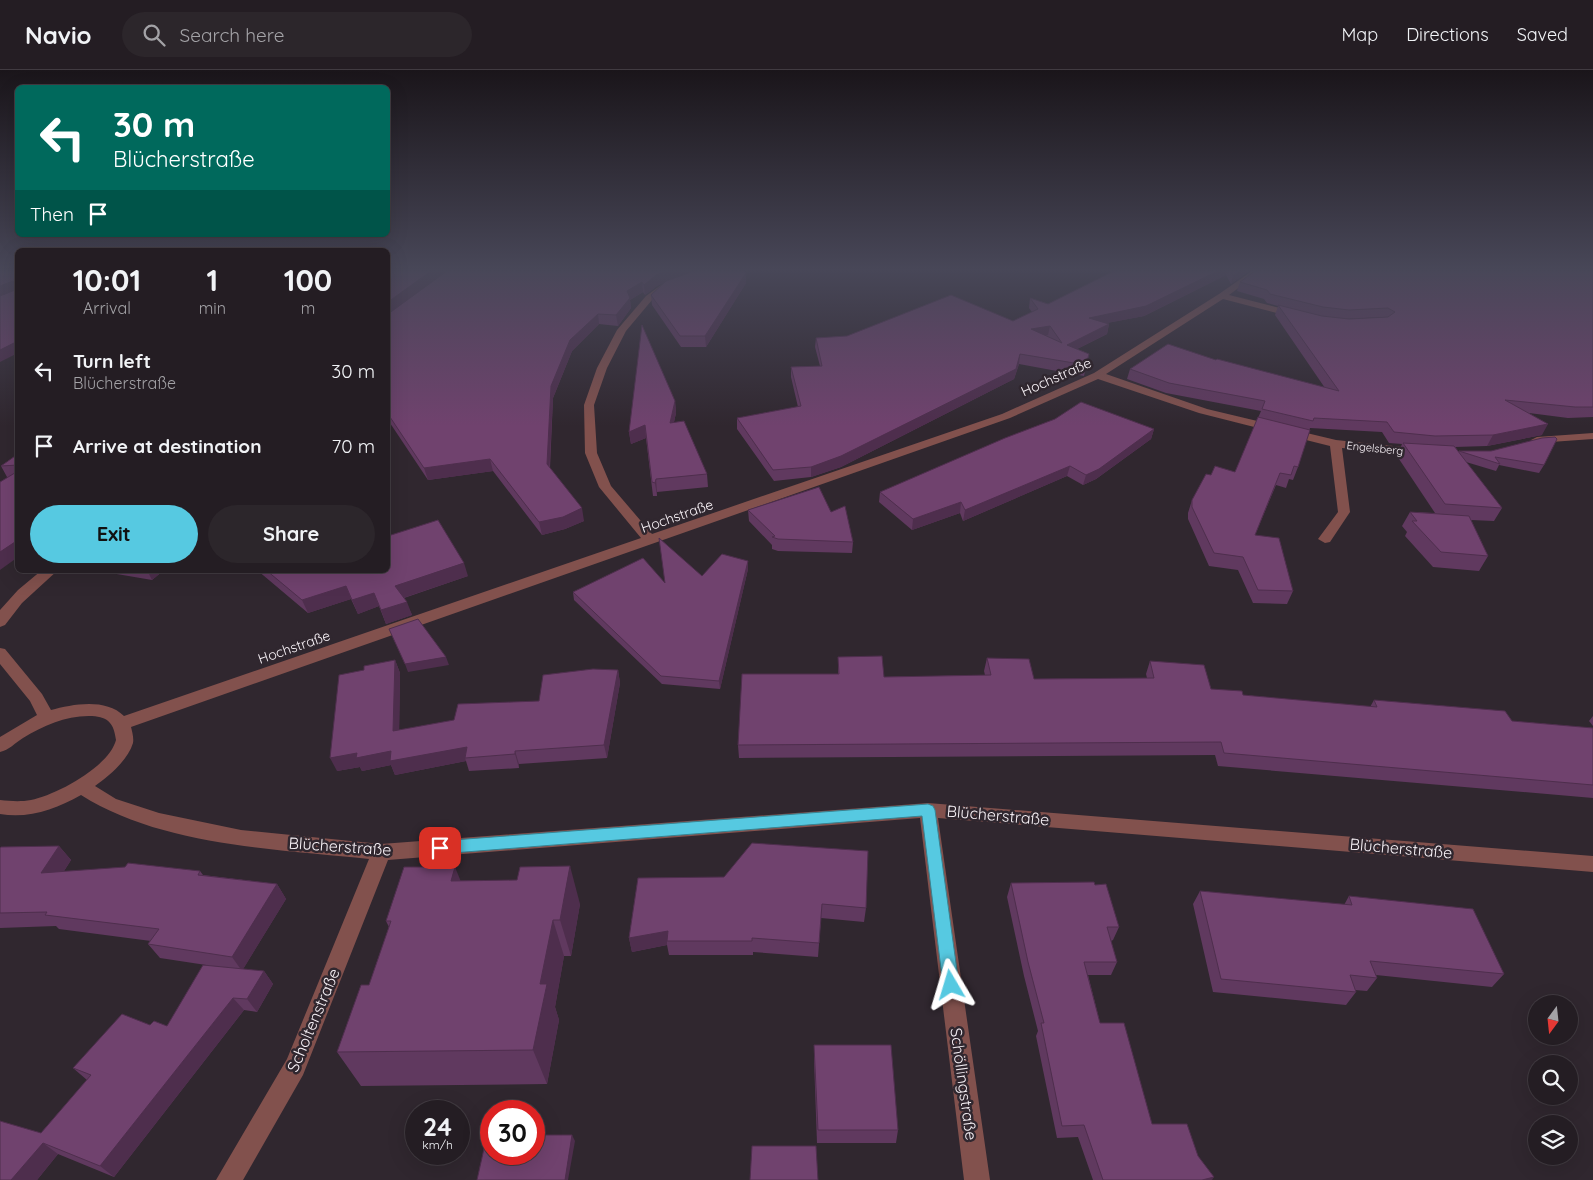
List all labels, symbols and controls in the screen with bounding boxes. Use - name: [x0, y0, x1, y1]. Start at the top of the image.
- search box: [122, 12, 472, 57]
- text: Navio: [25, 20, 92, 50]
- icon: search: [140, 21, 168, 49]
- text: Search here: [180, 23, 284, 47]
- text: Map: [1341, 23, 1378, 46]
- text: Directions: [1406, 23, 1489, 46]
- text: Saved: [1517, 23, 1568, 46]
- text: 30 m: [113, 102, 195, 146]
- icon: left: [30, 105, 95, 170]
- text: Blücherstraße: [113, 145, 255, 173]
- icon: arrive: [84, 200, 112, 228]
- text: Then: [30, 202, 74, 226]
- text: 10:01: [73, 261, 141, 299]
- text: 1: [207, 261, 218, 299]
- text: 100: [284, 261, 332, 299]
- text: Arrival: [83, 298, 131, 318]
- text: min: [199, 298, 226, 318]
- text: m: [301, 298, 315, 318]
- text: Turn left: [73, 349, 151, 373]
- street label: Hochstraße: [1018, 353, 1094, 401]
- icon: left: [30, 357, 58, 385]
- text: 30 m: [331, 359, 375, 383]
- text: Blücherstraße: [73, 373, 176, 393]
- icon: arrive: [30, 432, 58, 460]
- text: Arrive at destination: [73, 434, 262, 458]
- text: 70 m: [331, 434, 375, 458]
- street label: Engelsberg: [1346, 438, 1404, 458]
- street label: Hochstraße: [639, 495, 716, 537]
- button: Exit: [30, 505, 198, 563]
- button: Share: [208, 505, 375, 563]
- street label: Hochstraße: [256, 626, 333, 668]
- street label: Blücherstraße: [946, 801, 1050, 829]
- pin: [419, 827, 461, 869]
- street label: Blücherstraße: [288, 832, 392, 860]
- icon: arrive: [426, 834, 454, 862]
- street label: Blücherstraße: [1349, 834, 1453, 862]
- position arrow: [924, 958, 976, 1010]
- street label: Scholtenstraße: [282, 965, 344, 1075]
- north arrow: [1528, 995, 1578, 1045]
- map controls: [1528, 995, 1578, 1165]
- street label: Schöllingstraße: [946, 1027, 982, 1141]
- button: search: [1528, 1055, 1578, 1105]
- speed limit sign: 30: [480, 1100, 545, 1165]
- text: 24: [423, 1111, 452, 1142]
- button: layers: [1528, 1115, 1578, 1165]
- text: km/h: [422, 1137, 453, 1152]

